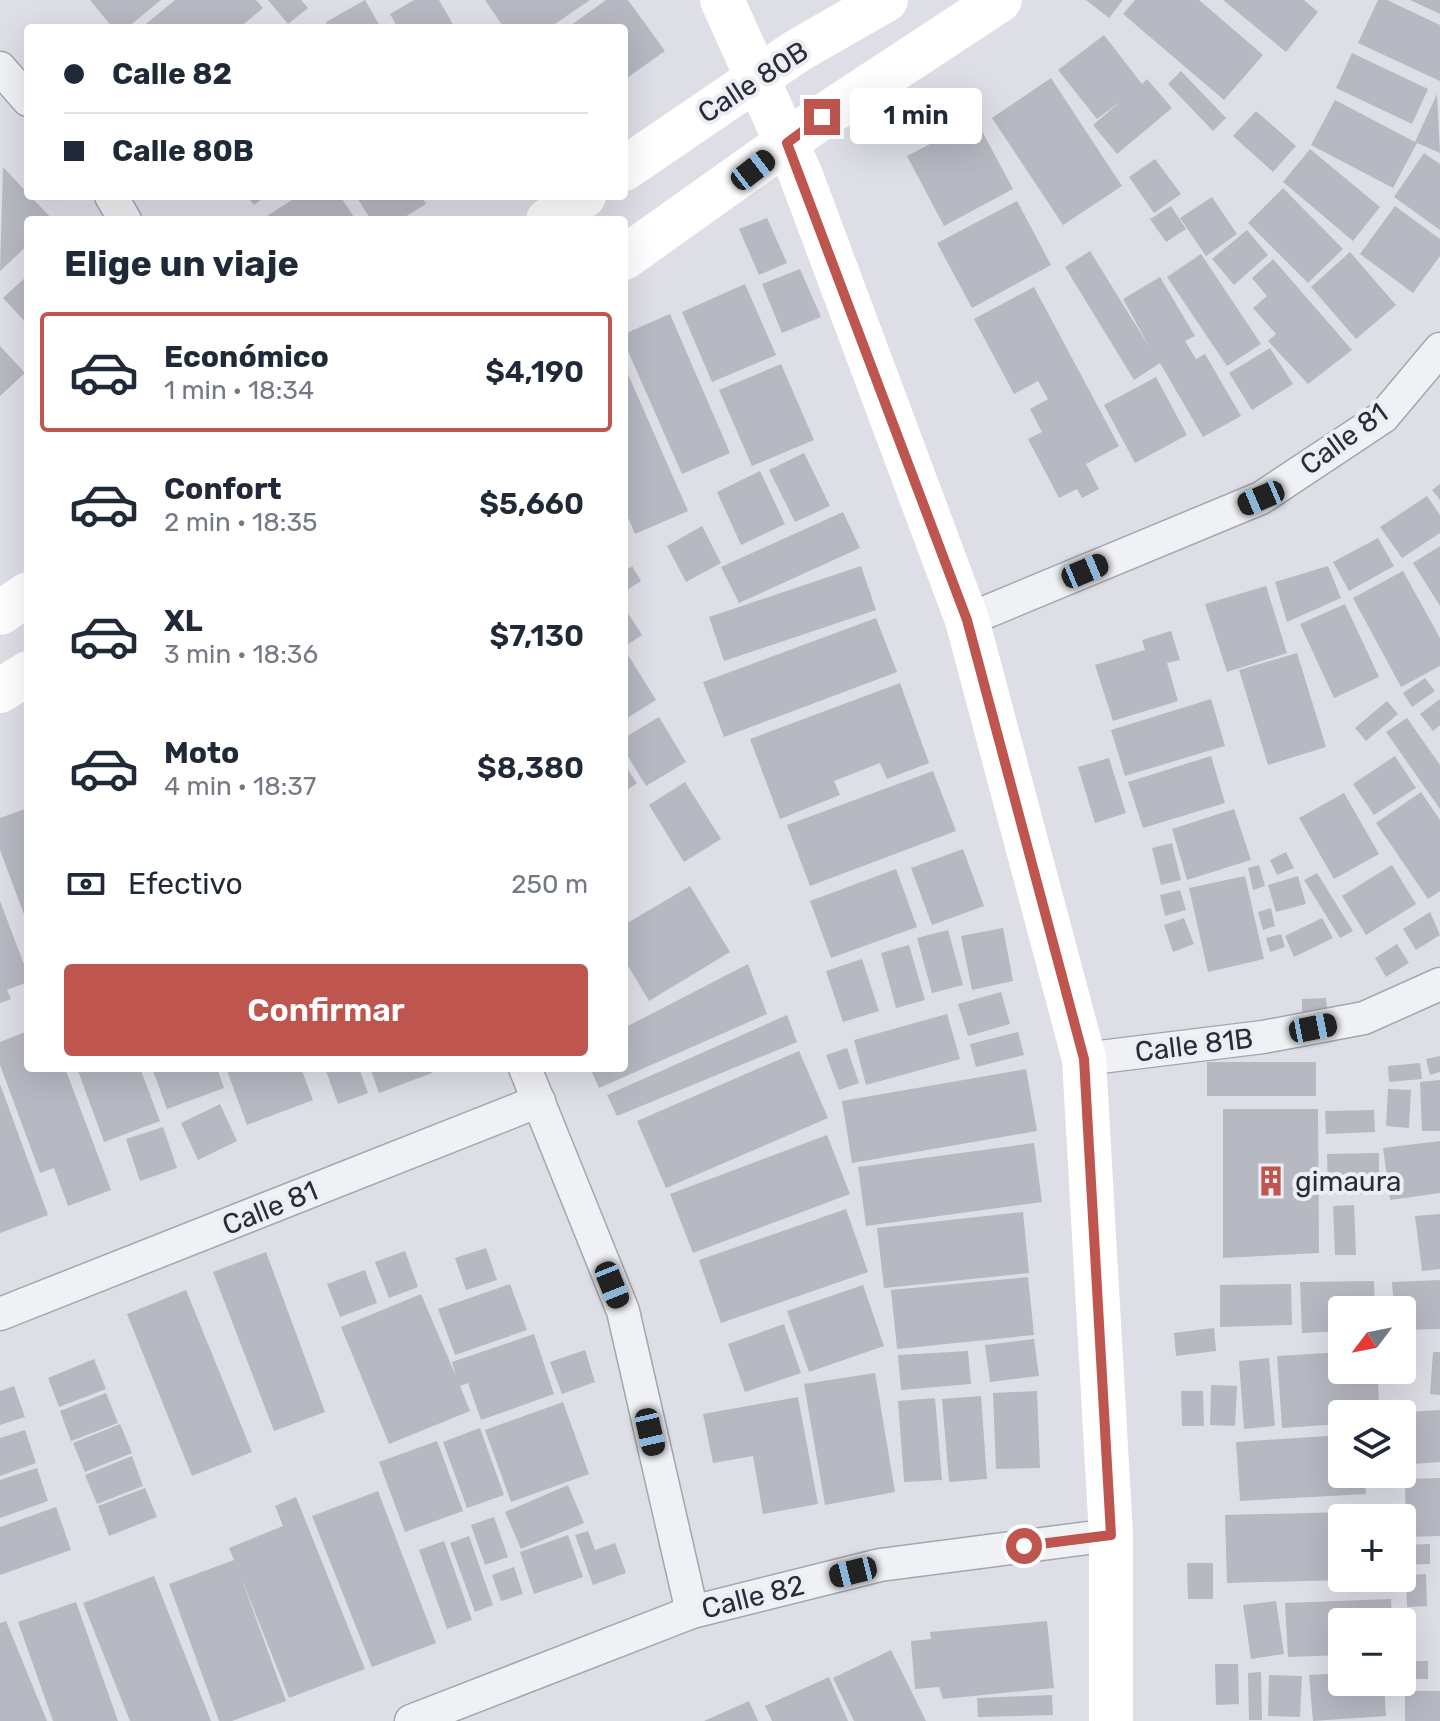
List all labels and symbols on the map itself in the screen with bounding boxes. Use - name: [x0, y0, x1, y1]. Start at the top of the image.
- street label: Calle 80B: [692, 34, 814, 130]
- callout: 1 min: [850, 89, 982, 145]
- route end: [804, 99, 840, 135]
- car: [727, 146, 779, 194]
- street label: Calle 81: [1294, 396, 1394, 482]
- car: [1234, 478, 1288, 518]
- car: [1058, 551, 1112, 591]
- car: [1287, 1012, 1339, 1044]
- street label: Calle 81B: [1133, 1021, 1255, 1069]
- building icon: gimaura: [1254, 1164, 1288, 1198]
- place label: gimaura: [1295, 1165, 1402, 1198]
- street label: Calle 81: [217, 1174, 323, 1242]
- car: [592, 1258, 632, 1312]
- north arrow: [1328, 1296, 1416, 1384]
- car: [633, 1406, 667, 1458]
- route start: [1006, 1528, 1042, 1564]
- car: [827, 1555, 879, 1589]
- street label: Calle 82: [698, 1568, 808, 1626]

